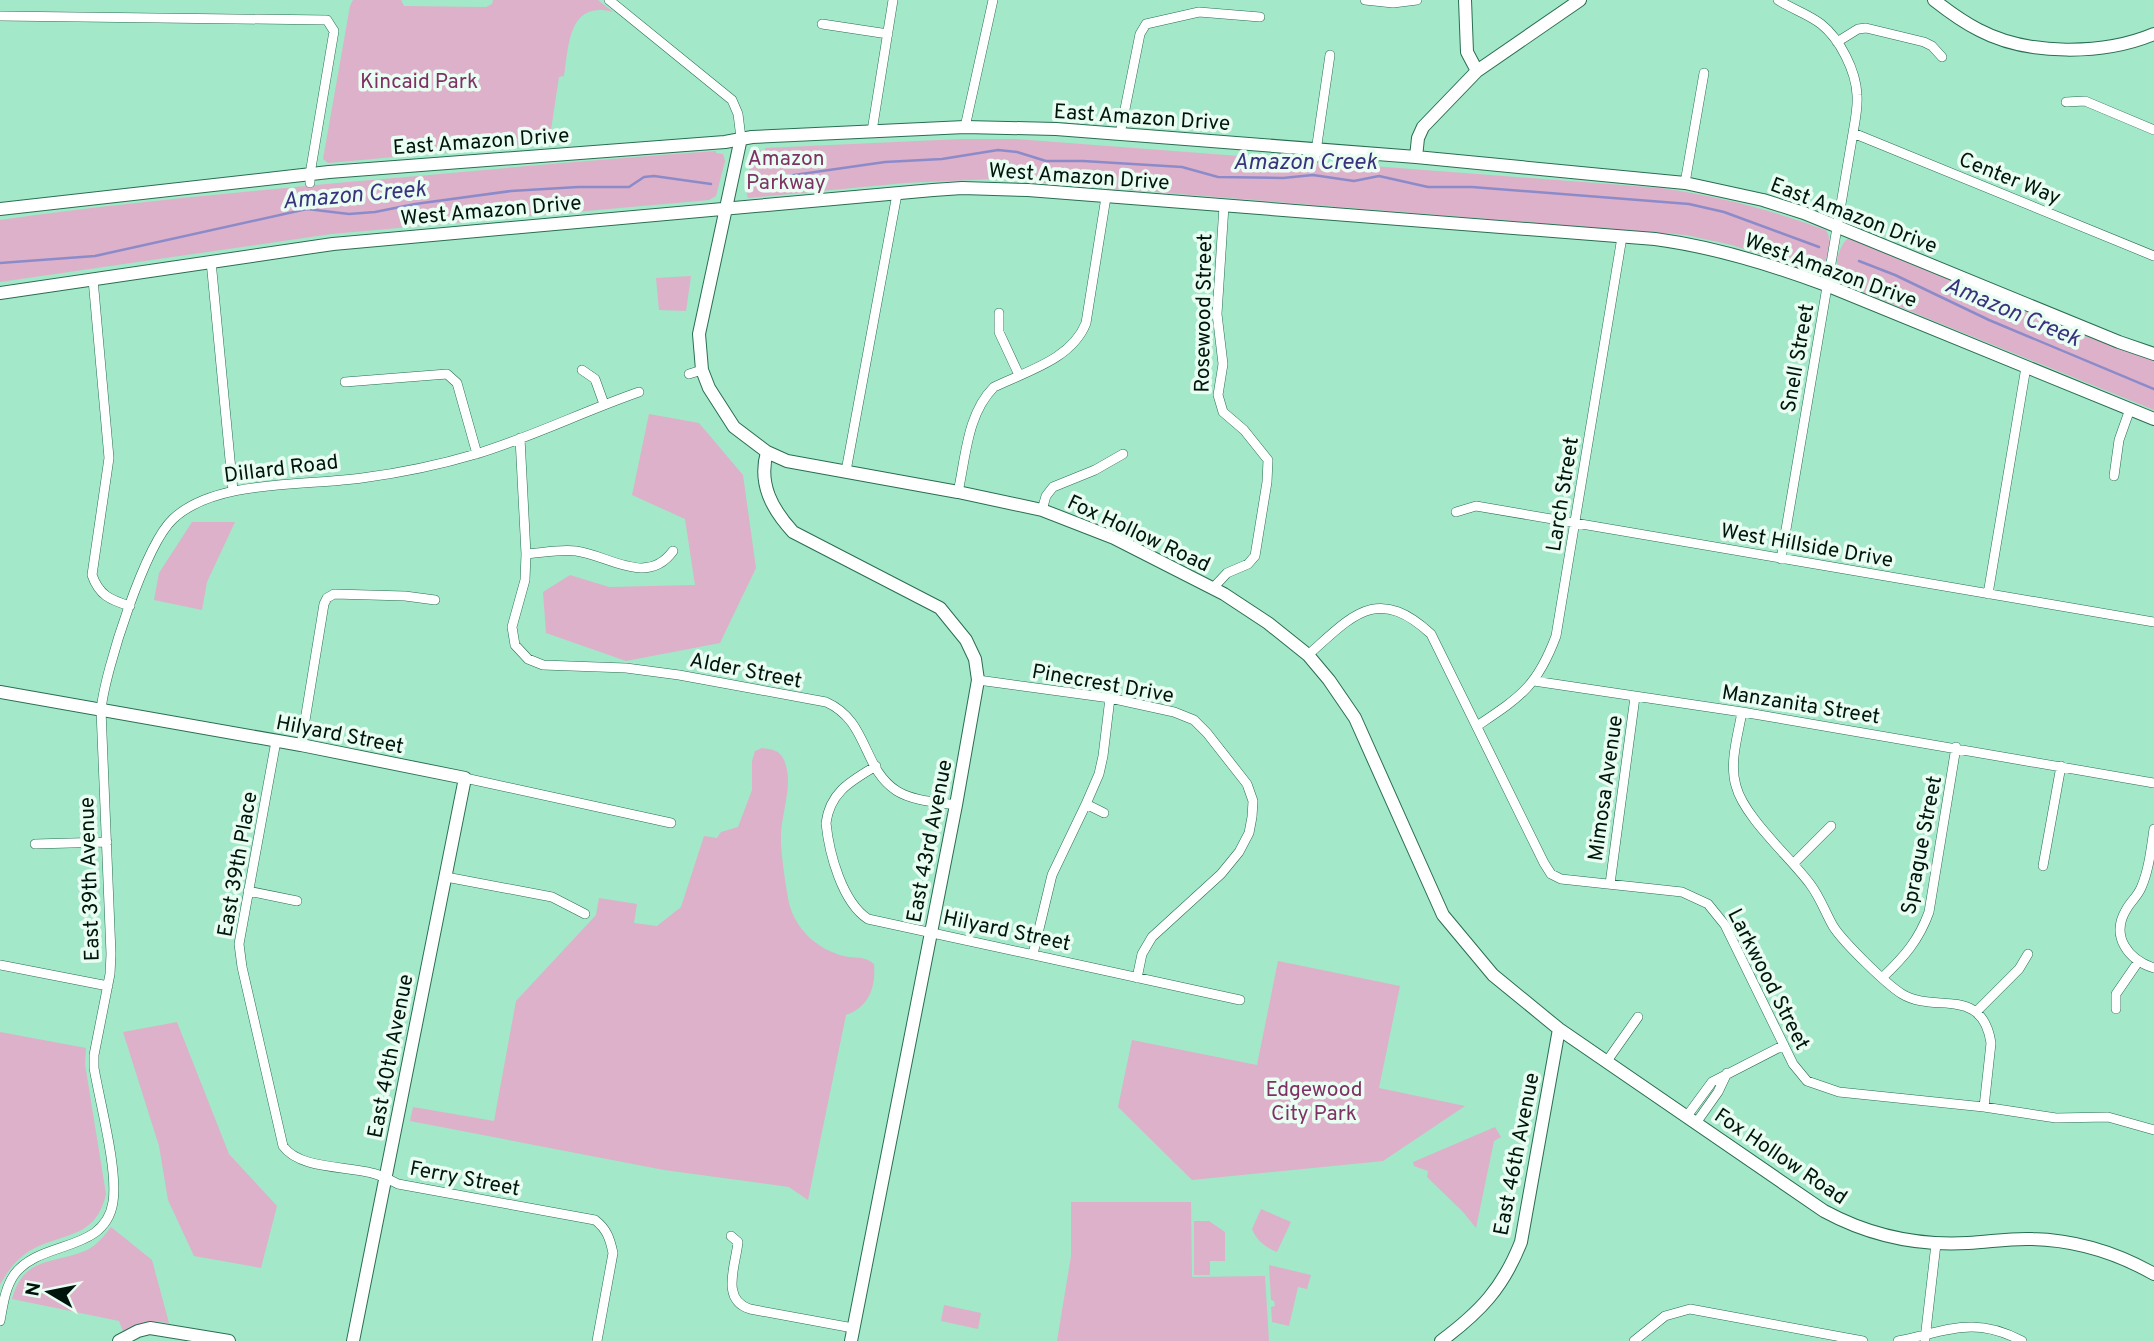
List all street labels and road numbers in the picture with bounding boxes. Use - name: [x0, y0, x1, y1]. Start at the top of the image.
- street label: East Amazon Drive: [1053, 99, 1231, 138]
- street label: East Amazon Drive: [392, 123, 570, 162]
- street label: Center Way: [1954, 147, 2064, 212]
- street label: West Amazon Drive: [987, 158, 1170, 197]
- street label: East Amazon Drive: [1766, 172, 1941, 261]
- street label: West Amazon Drive: [399, 190, 583, 233]
- street label: West Amazon Drive: [1740, 228, 1920, 315]
- street label: Rosewood Street: [1190, 233, 1219, 393]
- street label: Snell Street: [1776, 302, 1821, 415]
- street label: Larch Street: [1541, 435, 1586, 554]
- street label: Dillard Road: [222, 449, 340, 490]
- street label: Fox Hollow Road: [1063, 489, 1214, 579]
- street label: West Hillside Drive: [1718, 518, 1895, 575]
- street label: Alder Street: [687, 647, 804, 696]
- street label: Pinecrest Drive: [1030, 659, 1176, 710]
- street label: Manzanita Street: [1720, 680, 1882, 731]
- street label: Hilyard Street: [273, 710, 406, 761]
- street label: Mimosa Avenue: [1583, 714, 1630, 863]
- street label: East 43rd Avenue: [901, 757, 960, 925]
- street label: Sprague Street: [1896, 773, 1949, 917]
- street label: East 39th Place: [212, 789, 265, 939]
- street label: East 39th Avenue: [74, 796, 107, 962]
- street label: Larkwood Street: [1720, 904, 1815, 1055]
- street label: Hilyard Street: [940, 905, 1073, 958]
- street label: East 40th Avenue: [362, 972, 421, 1140]
- street label: East 46th Avenue: [1488, 1071, 1546, 1238]
- street label: Fox Hollow Road: [1708, 1103, 1852, 1212]
- street label: Ferry Street: [407, 1156, 522, 1203]

